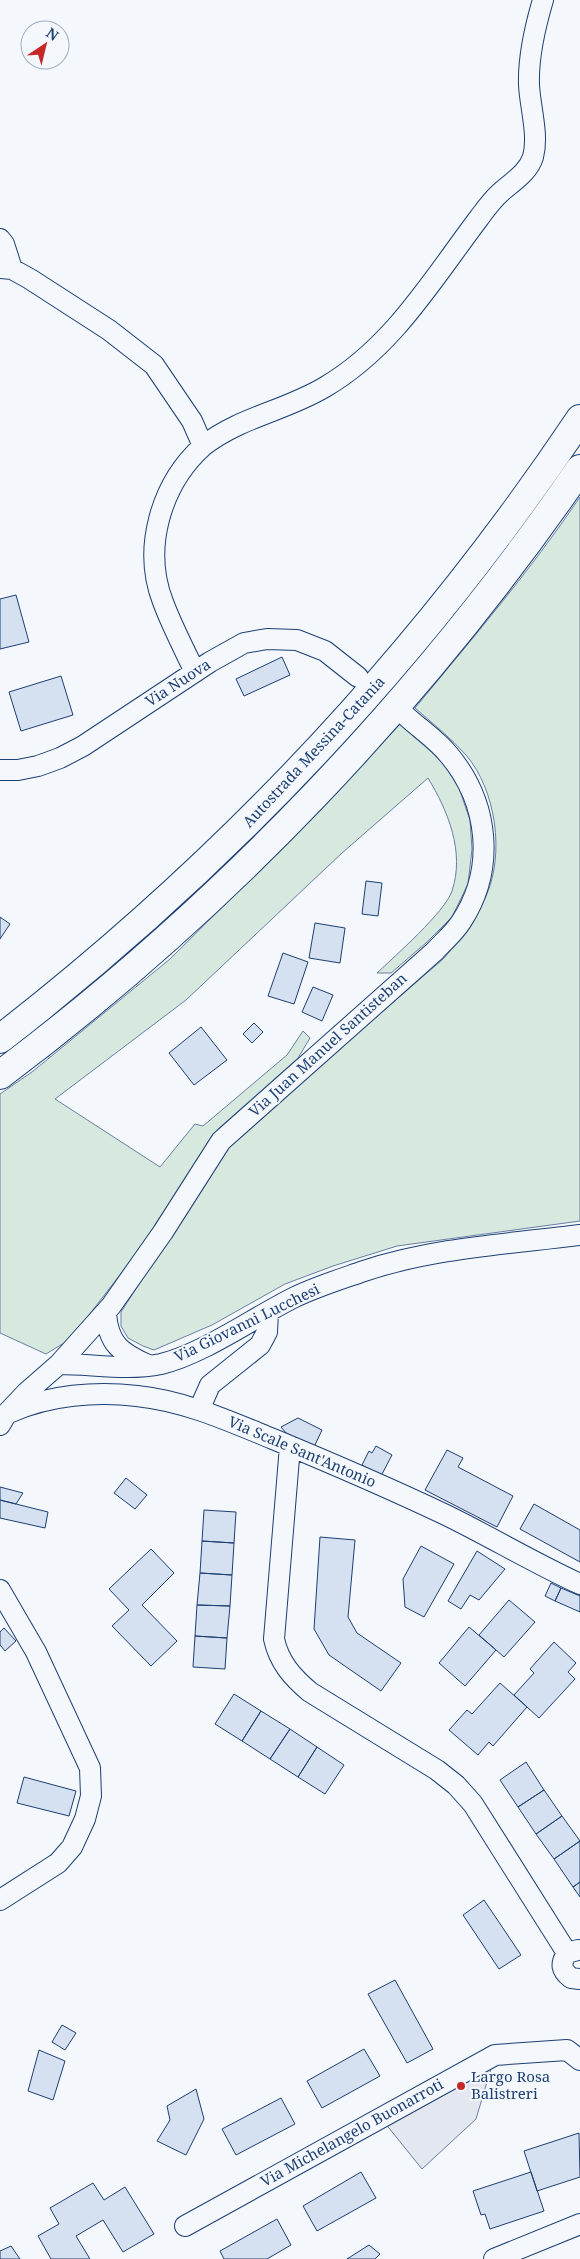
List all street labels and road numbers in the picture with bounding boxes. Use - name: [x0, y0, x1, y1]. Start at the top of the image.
- street label: Via Nuova: [141, 654, 214, 711]
- street label: Autostrada Messina-Catania: [238, 671, 389, 831]
- street label: Via Juan Manuel Santisteban: [244, 968, 411, 1121]
- street label: Via Giovanni Lucchesi: [171, 1278, 323, 1366]
- street label: Via Scale Sant'Antonio: [225, 1411, 379, 1491]
- street label: Via Michelangelo Buonarroti: [257, 2073, 447, 2191]

